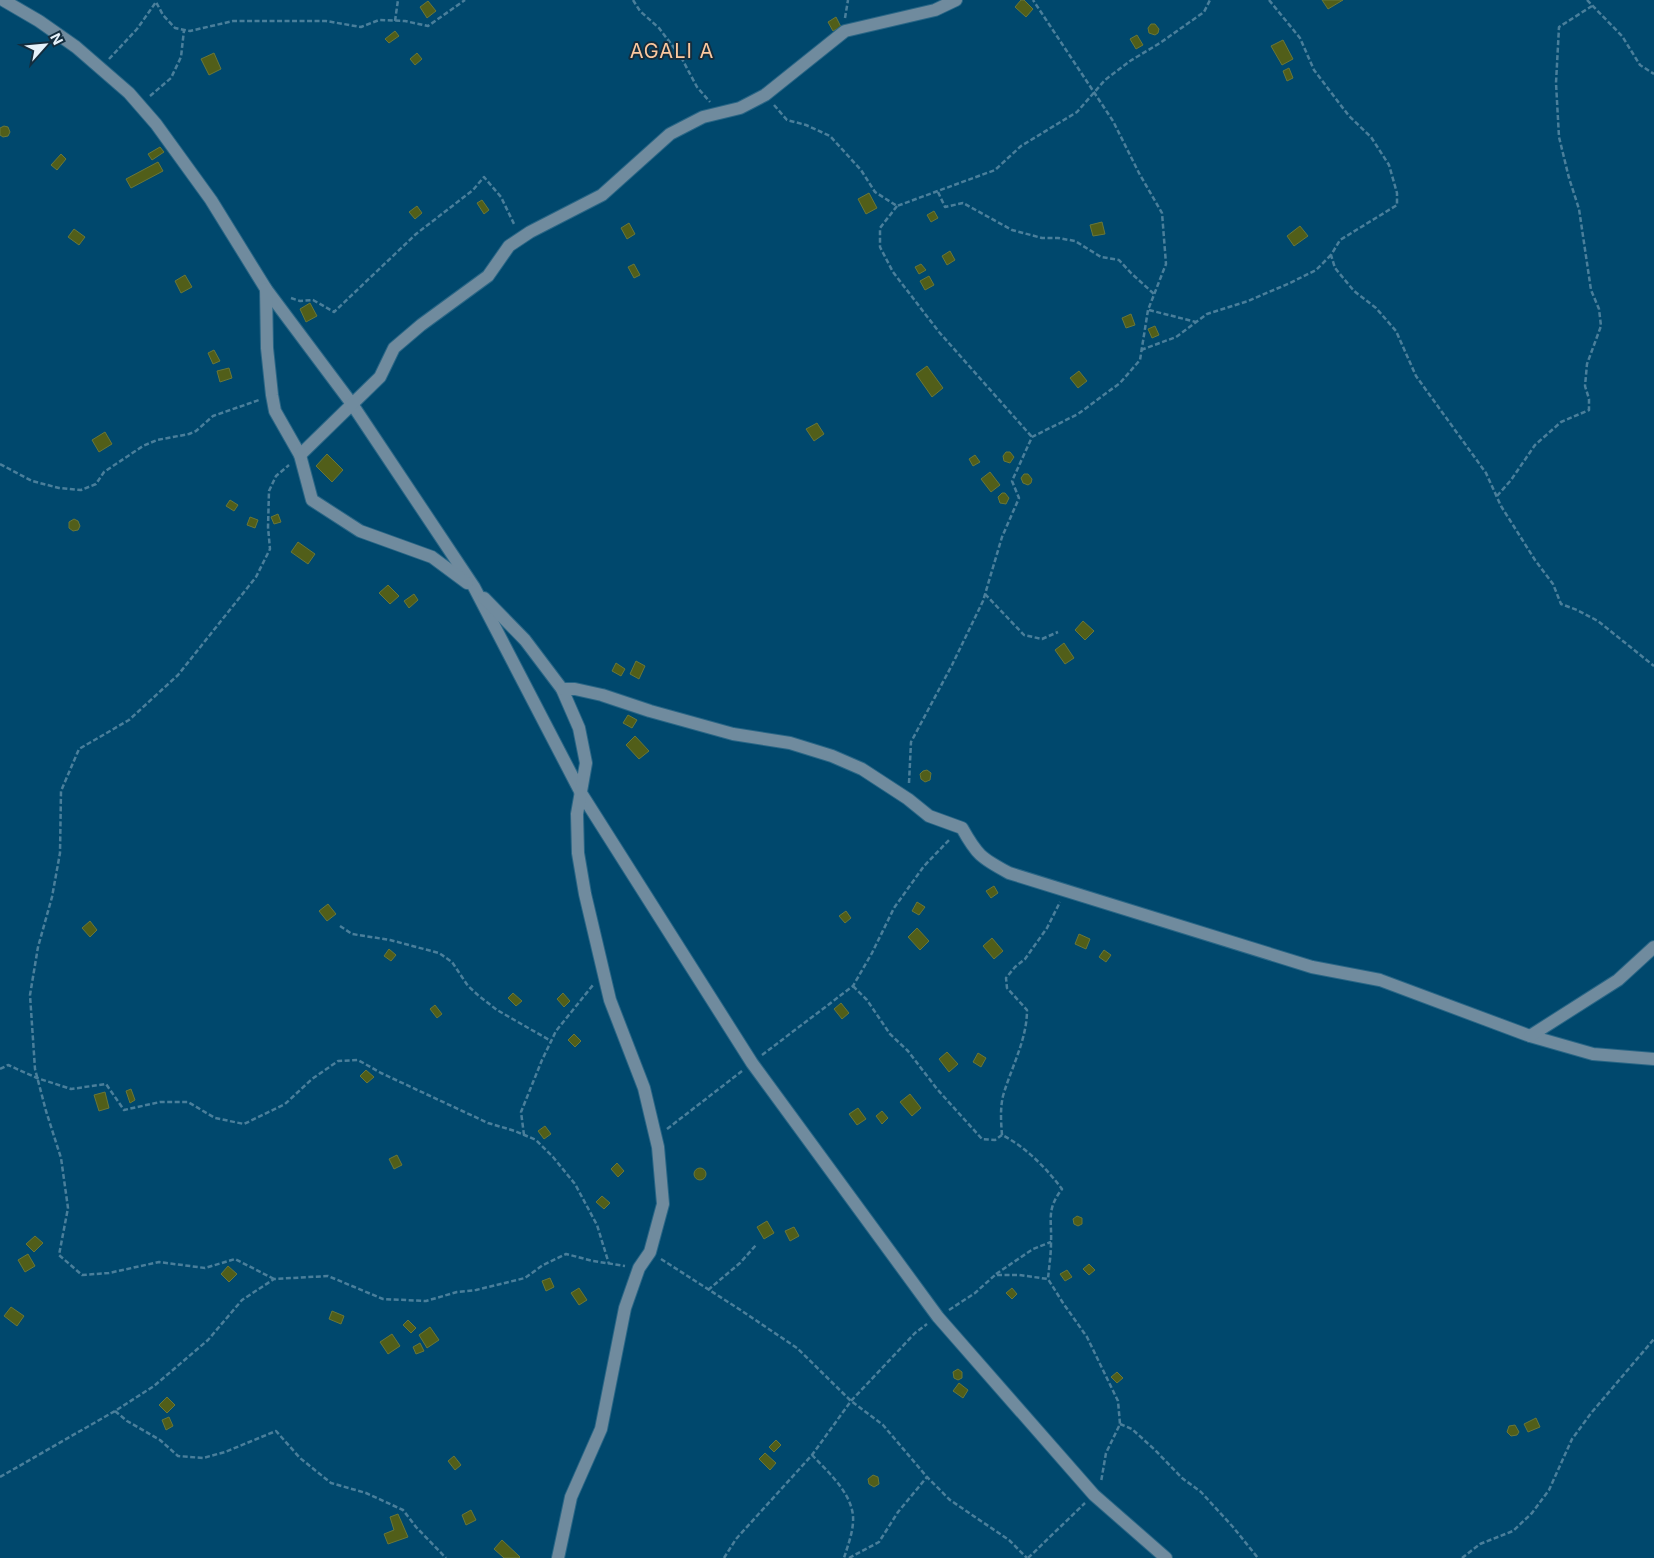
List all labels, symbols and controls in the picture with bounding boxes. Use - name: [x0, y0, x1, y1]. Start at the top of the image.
- north arrow: [20, 20, 70, 70]
- text: N: [47, 30, 67, 47]
- district label: AGALI A: [630, 39, 714, 63]

